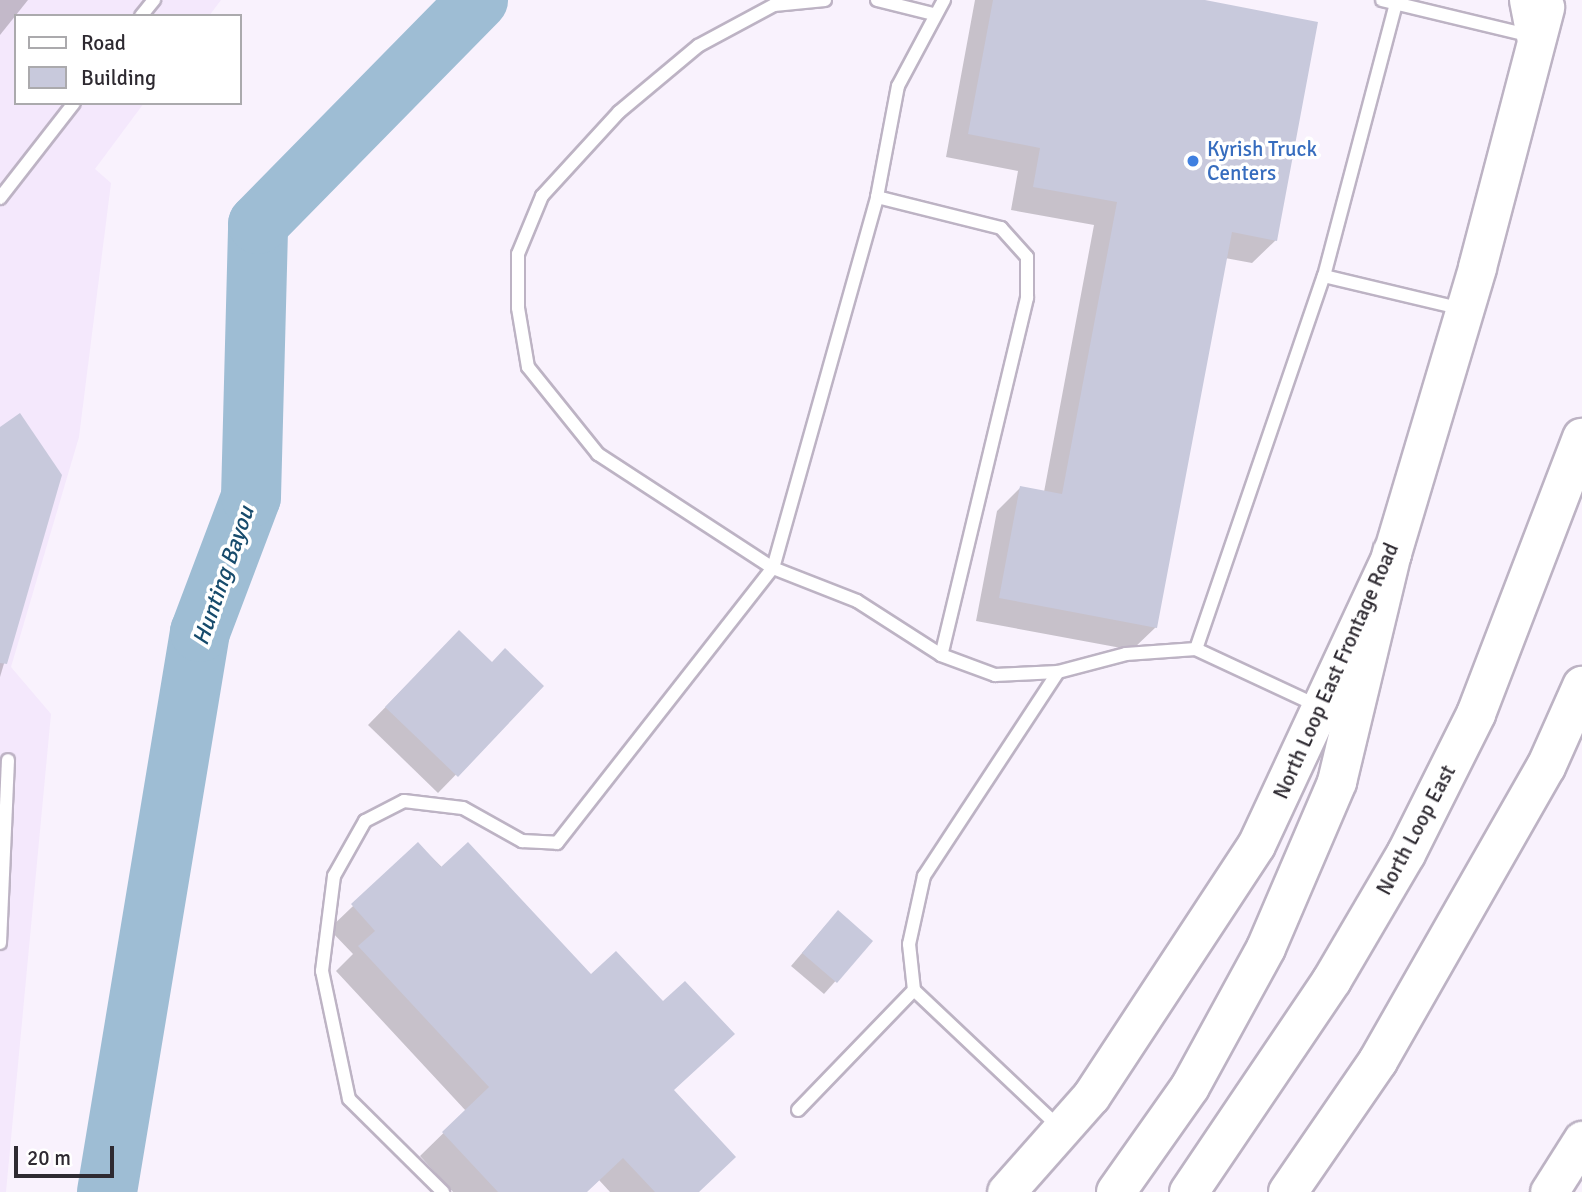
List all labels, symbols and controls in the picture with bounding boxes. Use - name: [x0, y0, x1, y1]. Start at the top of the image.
- legend: [14, 14, 242, 105]
- text: Road: [81, 30, 126, 56]
- text: Building: [81, 65, 156, 91]
- place label: Kyrish Truck Centers: [1207, 136, 1317, 186]
- marker: Kyrish Truck Centers: [1185, 153, 1201, 169]
- water label: Hunting Bayou: [187, 503, 261, 649]
- street label: North Loop East Frontage Road: [1268, 539, 1404, 803]
- street label: North Loop East: [1371, 761, 1461, 899]
- scale bar: [18, 1132, 117, 1176]
- text: 20 m: [27, 1145, 71, 1171]

